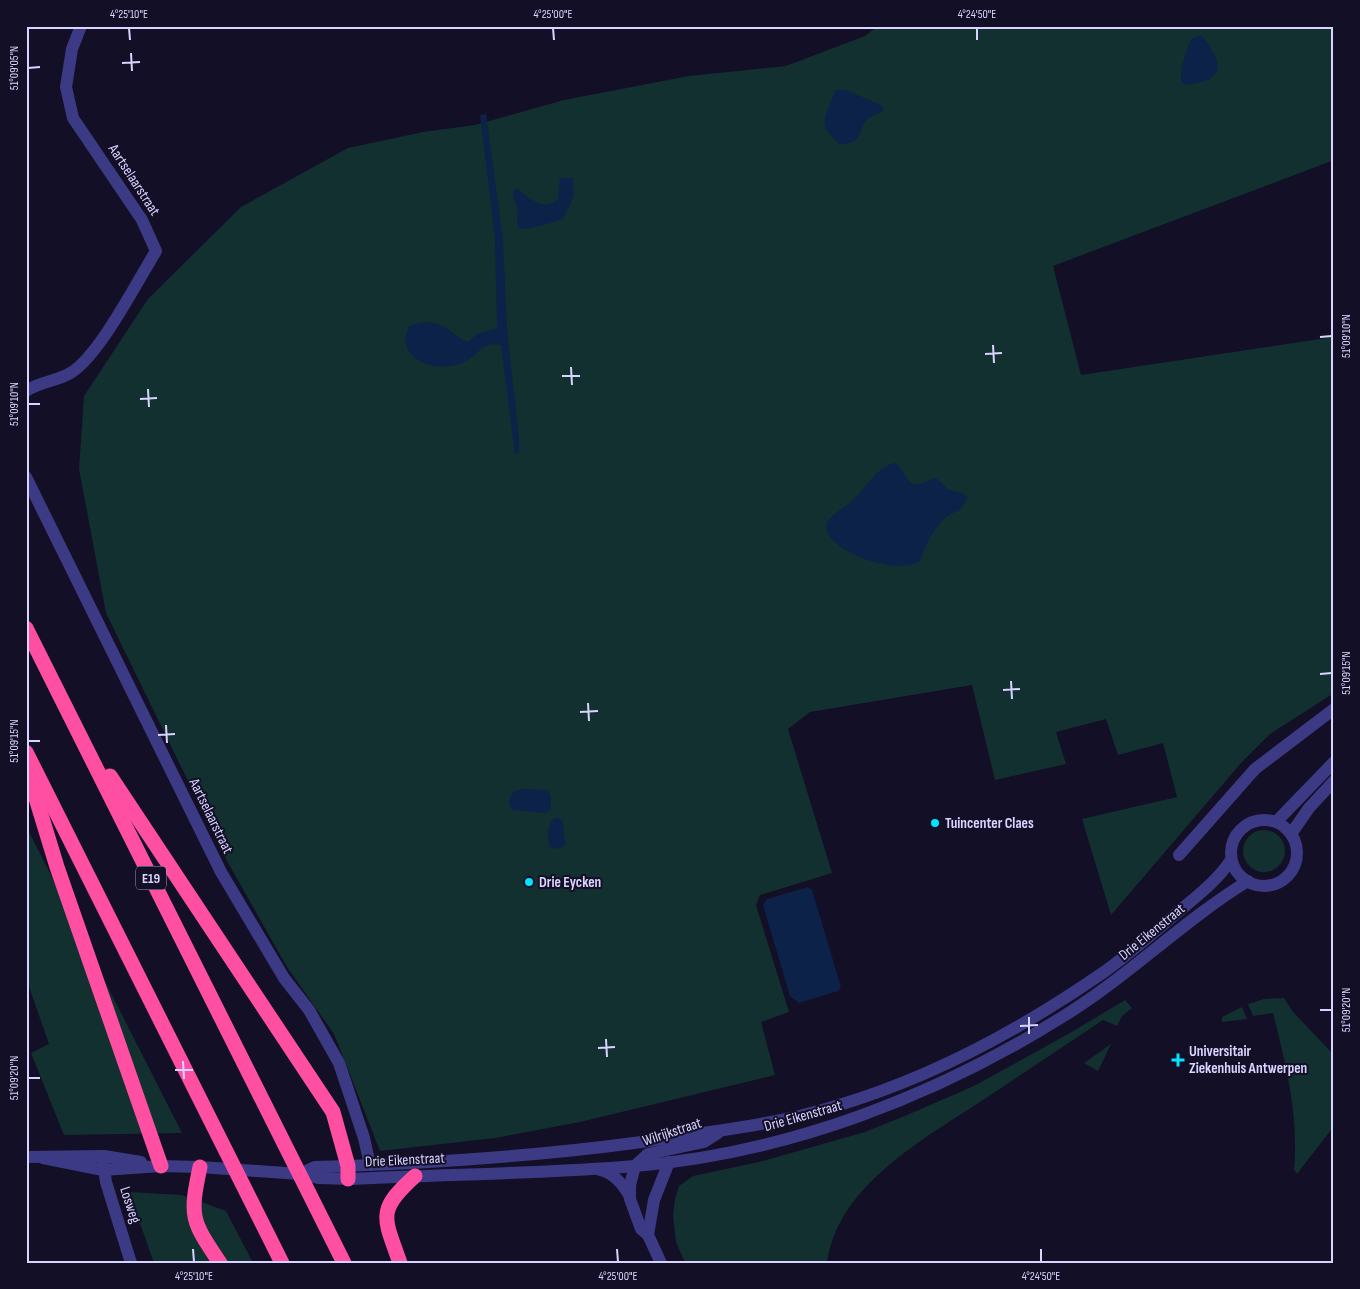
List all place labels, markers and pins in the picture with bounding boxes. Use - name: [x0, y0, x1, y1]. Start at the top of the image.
- place label: Tuincenter Claes: [945, 814, 1034, 833]
- marker: Tuincenter Claes: [929, 817, 941, 829]
- place label: Drie Eycken: [539, 873, 601, 892]
- marker: Drie Eycken: [523, 876, 535, 888]
- place label: Universitair Ziekenhuis Antwerpen: [1189, 1042, 1307, 1078]
- marker: Universitair Ziekenhuis Antwerpen: [1171, 1053, 1185, 1067]

